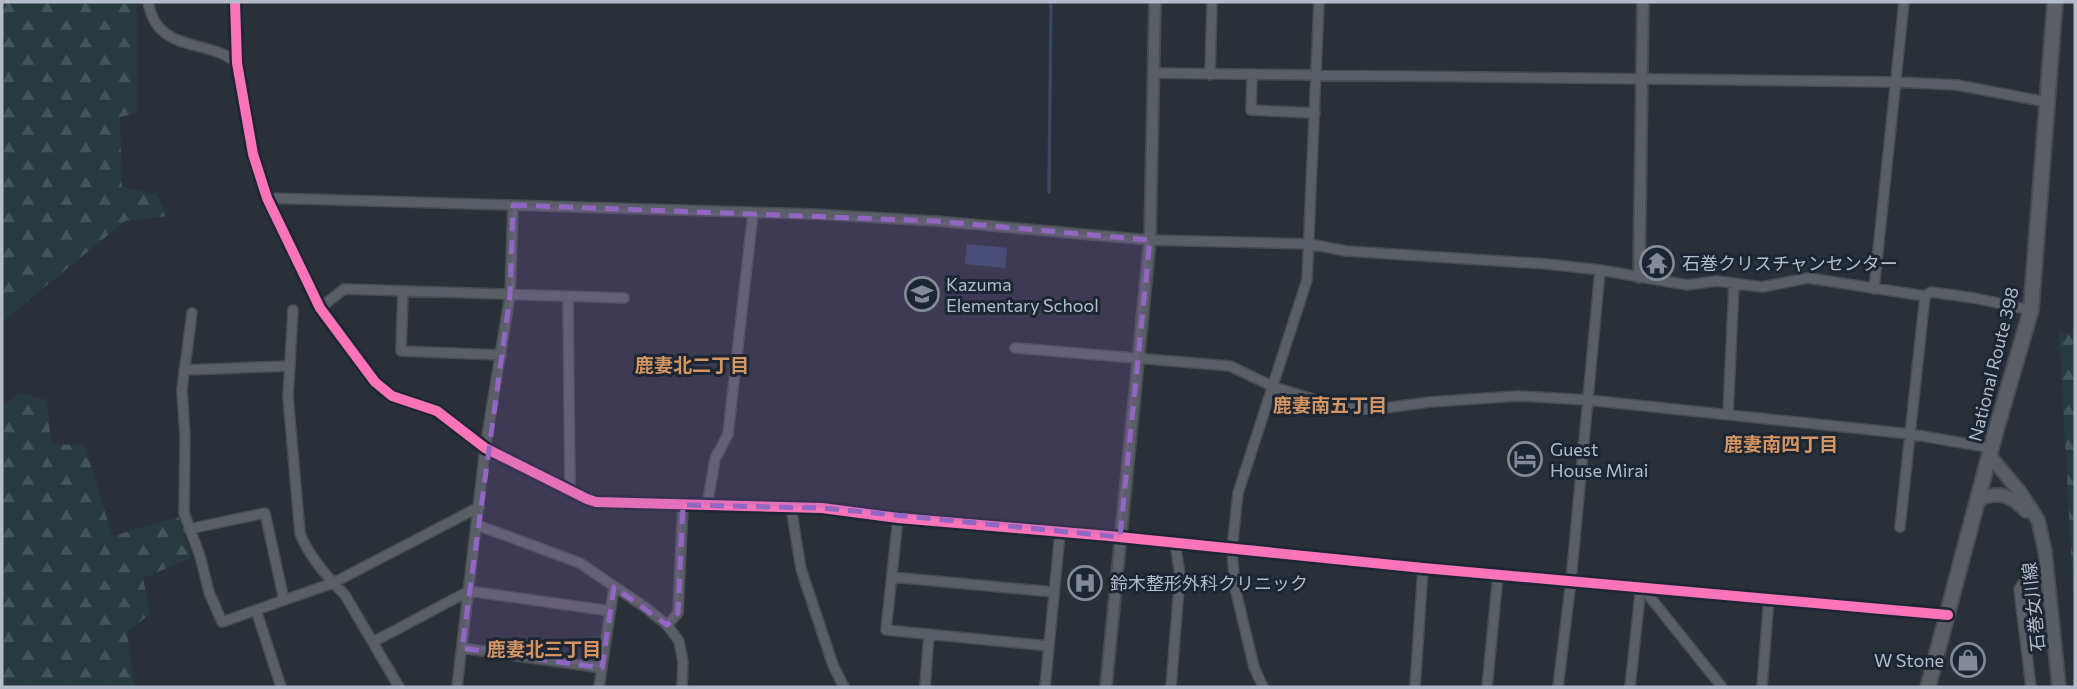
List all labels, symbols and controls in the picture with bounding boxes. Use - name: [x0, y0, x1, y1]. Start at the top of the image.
- temple icon: 石巻クリスチャンセンター: [1638, 244, 1676, 282]
- place label: 石巻クリスチャンセンター: [1682, 252, 1898, 274]
- place label: Kazuma Elementary School: [946, 273, 1099, 316]
- school or university icon: Kazuma Elementary School: [903, 275, 941, 313]
- street label: National Route 398: [1963, 285, 2023, 443]
- district label: 鹿妻北二丁目: [635, 353, 749, 376]
- district label: 鹿妻南五丁目: [1273, 393, 1387, 416]
- district label: 鹿妻南四丁目: [1724, 432, 1838, 455]
- place label: Guest House Mirai: [1550, 438, 1648, 481]
- hotel icon: Guest House Mirai: [1506, 440, 1544, 478]
- street label: 石巻女川線: [2017, 561, 2049, 653]
- hospital icon: 鈴木整形外科クリニック: [1066, 564, 1104, 602]
- place label: 鈴木整形外科クリニック: [1110, 572, 1308, 594]
- district label: 鹿妻北三丁目: [487, 637, 601, 660]
- shop icon: W Stone: [1949, 641, 1987, 679]
- place label: W Stone: [1874, 649, 1944, 671]

